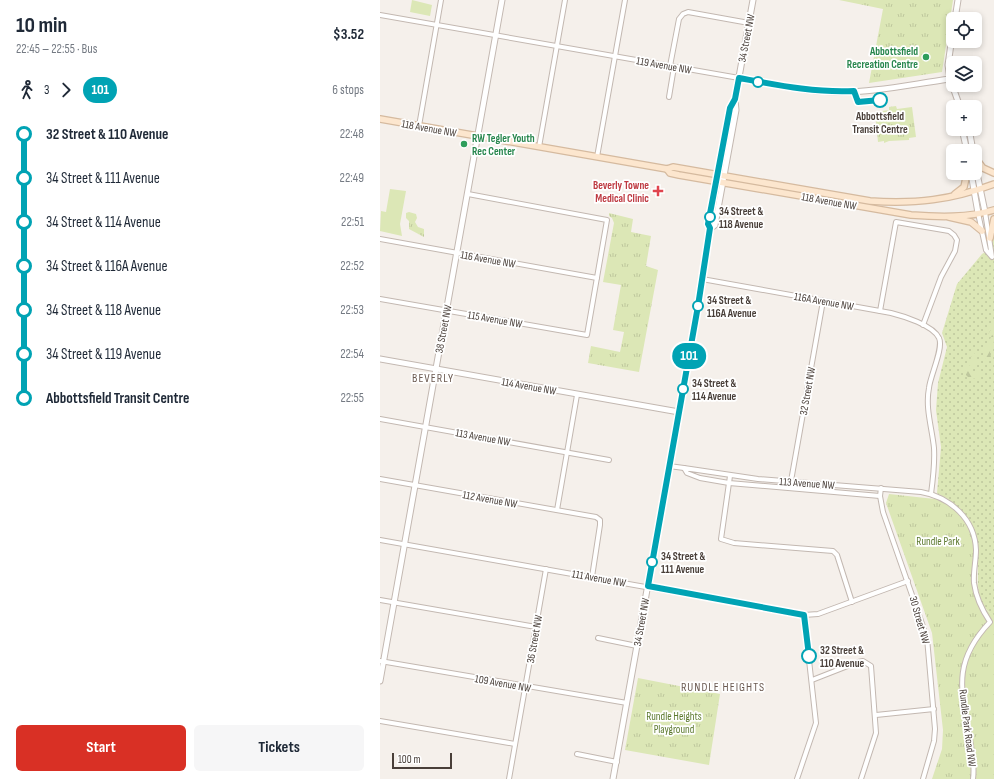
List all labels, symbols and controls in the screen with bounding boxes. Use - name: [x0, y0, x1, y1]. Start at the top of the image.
- text: 10 min: [16, 12, 67, 39]
- map controls: [946, 12, 982, 180]
- button: locate: [946, 12, 982, 48]
- street label: 34 Street NW: [735, 13, 758, 63]
- text: $3.52: [333, 25, 364, 44]
- text: 22:45 – 22:55 · Bus: [16, 41, 97, 57]
- place label: Abbottsfield Recreation Centre: [847, 45, 918, 71]
- marker: Abbottsfield Recreation Centre: [921, 52, 931, 62]
- street label: 119 Avenue NW: [635, 54, 692, 77]
- button: layers: [946, 56, 982, 92]
- unlabelled marker: [752, 76, 764, 88]
- icon: walk: [16, 79, 38, 101]
- icon: forward: [55, 79, 77, 101]
- text: 101: [91, 81, 109, 98]
- text: 3: [44, 82, 49, 98]
- text: 6 stops: [332, 82, 364, 98]
- marker: Abbottsfield Transit Centre: [872, 92, 888, 108]
- button: +: [946, 100, 982, 136]
- place label: Abbottsfield Transit Centre: [852, 110, 908, 136]
- street label: 118 Avenue NW: [400, 117, 457, 140]
- text: 32 Street & 110 Avenue: [46, 125, 168, 144]
- text: 22:48: [340, 126, 364, 142]
- place label: RW Tegler Youth Rec Center: [472, 132, 535, 158]
- marker: RW Tegler Youth Rec Center: [459, 139, 469, 149]
- button: −: [946, 144, 982, 180]
- text: 34 Street & 111 Avenue: [46, 169, 160, 188]
- text: 22:49: [340, 170, 364, 186]
- place label: Beverly Towne Medical Clinic: [593, 179, 649, 205]
- marker: Beverly Towne Medical Clinic: [652, 185, 664, 197]
- street label: 118 Avenue NW: [800, 190, 857, 213]
- place label: 34 Street & 118 Avenue: [719, 205, 763, 231]
- marker: 34 Street & 118 Avenue: [704, 211, 716, 223]
- text: 34 Street & 114 Avenue: [46, 213, 161, 232]
- text: 22:51: [341, 214, 364, 230]
- street label: 116 Avenue NW: [459, 248, 516, 271]
- text: 34 Street & 116A Avenue: [46, 257, 168, 276]
- text: 22:52: [340, 258, 364, 274]
- street label: 116A Avenue NW: [793, 290, 855, 313]
- place label: 34 Street & 116A Avenue: [707, 294, 757, 320]
- marker: 34 Street & 116A Avenue: [692, 300, 704, 312]
- text: 34 Street & 118 Avenue: [46, 301, 161, 320]
- text: 22:53: [340, 302, 364, 318]
- street label: 38 Street NW: [432, 304, 455, 354]
- street label: 115 Avenue NW: [467, 308, 523, 331]
- line badge: 101: [666, 343, 712, 369]
- text: 34 Street & 119 Avenue: [46, 345, 161, 364]
- text: 22:54: [340, 346, 364, 362]
- text: 101: [680, 347, 698, 364]
- street label: 32 Street NW: [797, 366, 818, 416]
- district label: BEVERLY: [412, 371, 454, 386]
- street label: 114 Avenue NW: [500, 375, 557, 398]
- place label: 34 Street & 114 Avenue: [692, 377, 736, 403]
- marker: 34 Street & 114 Avenue: [677, 383, 689, 395]
- text: Abbottsfield Transit Centre: [46, 389, 189, 408]
- text: 22:55: [340, 390, 364, 406]
- street label: 113 Avenue NW: [454, 426, 511, 449]
- street label: 113 Avenue NW: [779, 475, 835, 492]
- street label: 112 Avenue NW: [461, 488, 518, 511]
- park label: Rundle Park: [916, 535, 960, 548]
- place label: 34 Street & 111 Avenue: [661, 550, 705, 576]
- marker: 34 Street & 111 Avenue: [646, 556, 658, 568]
- street label: 111 Avenue NW: [571, 567, 627, 590]
- street label: 30 Street NW: [907, 595, 933, 645]
- street label: 34 Street NW: [631, 597, 652, 647]
- street label: 36 Street NW: [524, 614, 545, 664]
- place label: 32 Street & 110 Avenue: [820, 644, 864, 670]
- marker: 32 Street & 110 Avenue: [801, 648, 817, 664]
- street label: 109 Avenue NW: [474, 672, 532, 695]
- district label: RUNDLE HEIGHTS: [681, 680, 765, 695]
- street label: Rundle Park Road NW: [956, 689, 979, 768]
- park label: Rundle Heights Playground: [646, 710, 702, 736]
- button: Start: [16, 725, 186, 771]
- button: Tickets: [194, 725, 364, 771]
- scale bar: [392, 751, 452, 770]
- text: 100 m: [398, 753, 420, 766]

